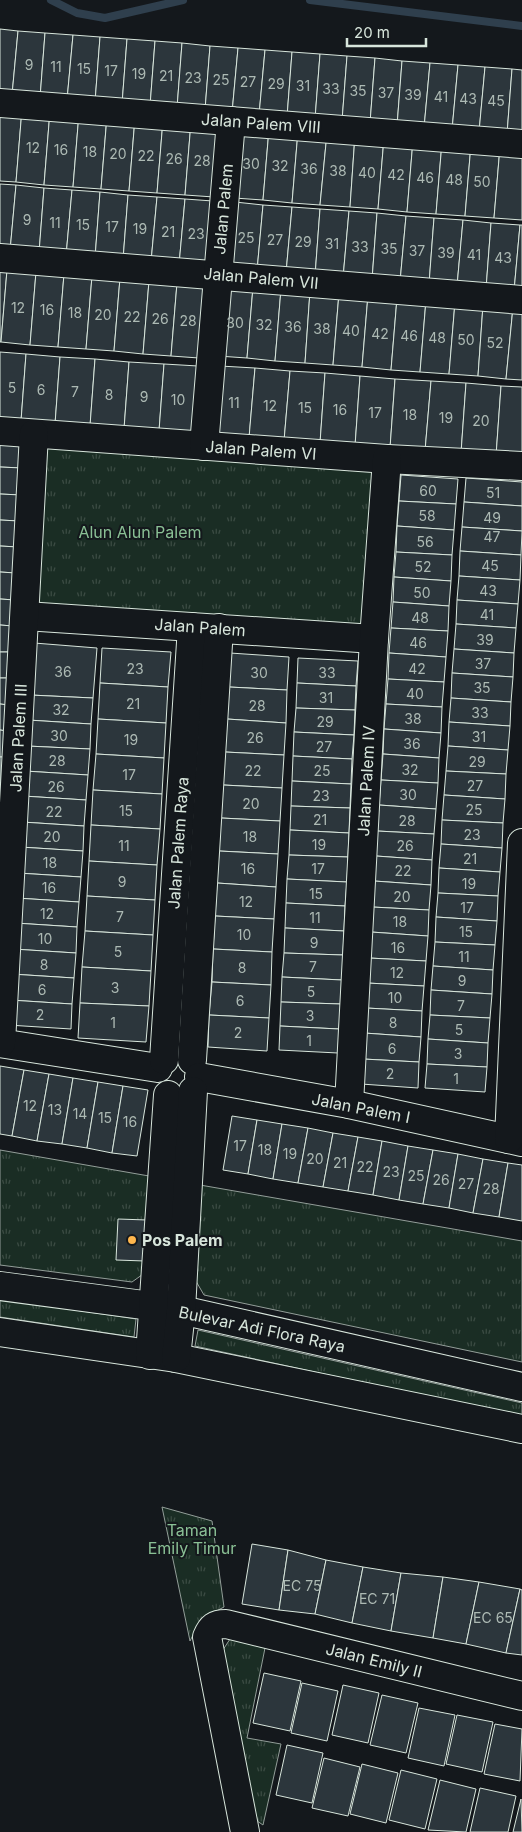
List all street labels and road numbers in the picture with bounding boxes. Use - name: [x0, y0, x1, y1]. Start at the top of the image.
- street label: Jalan Palem VIII: [201, 109, 321, 137]
- street label: Jalan Palem: [209, 163, 237, 255]
- street label: Jalan Palem VII: [203, 263, 319, 293]
- street label: Jalan Palem VI: [205, 436, 317, 464]
- street label: Jalan Palem: [154, 614, 246, 640]
- street label: Jalan Palem III: [5, 683, 31, 793]
- street label: Jalan Palem IV: [353, 725, 379, 837]
- street label: Jalan Palem Raya: [163, 776, 193, 910]
- street label: Jalan Palem I: [310, 1089, 412, 1127]
- street label: Bulevar Adi Flora Raya: [177, 1302, 347, 1356]
- street label: Jalan Emily II: [324, 1638, 424, 1682]

